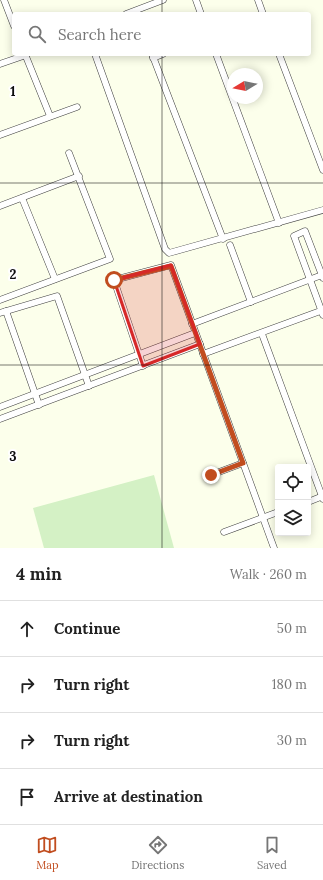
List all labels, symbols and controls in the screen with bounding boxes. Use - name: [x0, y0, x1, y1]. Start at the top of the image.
- search box: [12, 12, 311, 56]
- icon: search: [26, 23, 48, 45]
- text: Search here: [58, 25, 141, 44]
- north arrow: [227, 68, 263, 104]
- text: 1: [10, 83, 16, 100]
- text: 2: [10, 266, 17, 283]
- route start: [105, 271, 123, 289]
- text: 3: [9, 448, 17, 465]
- map controls: [275, 464, 311, 536]
- button: locate: [275, 464, 311, 500]
- route end: [202, 466, 220, 484]
- button: layers: [275, 500, 311, 536]
- text: 4 min: [16, 563, 62, 585]
- text: Walk · 260 m: [230, 566, 307, 583]
- icon: ahead: [16, 618, 38, 640]
- text: Continue: [54, 619, 120, 638]
- text: 50 m: [277, 620, 307, 637]
- icon: right: [16, 674, 38, 696]
- text: Turn right: [54, 675, 130, 694]
- text: 180 m: [272, 676, 307, 693]
- icon: right: [16, 730, 38, 752]
- text: Turn right: [54, 731, 130, 750]
- text: 30 m: [277, 732, 307, 749]
- icon: arrive: [16, 786, 38, 808]
- text: Arrive at destination: [54, 787, 203, 806]
- tab: Map: [36, 834, 59, 872]
- tab: Directions: [131, 834, 184, 872]
- tab: Saved: [257, 834, 287, 872]

